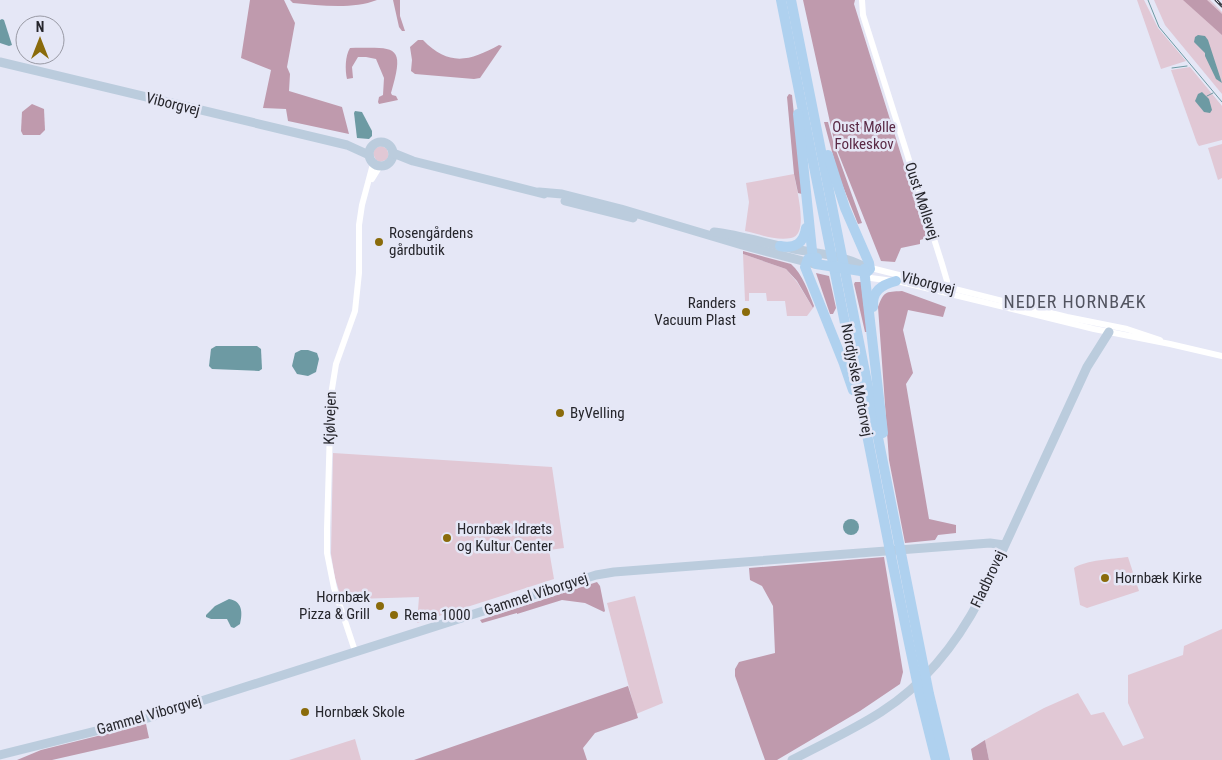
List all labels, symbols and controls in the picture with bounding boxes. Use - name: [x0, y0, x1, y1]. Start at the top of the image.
- north arrow: [15, 15, 65, 65]
- text: N: [36, 19, 44, 35]
- street label: Viborgvej: [144, 89, 202, 119]
- park label: Oust Mølle Folkeskov: [832, 118, 896, 153]
- street label: Oust Møllevej: [901, 160, 943, 242]
- place label: Rosengårdens gårdbutik: [389, 224, 473, 259]
- marker: Rosengårdens gårdbutik: [373, 236, 385, 248]
- street label: Viborgvej: [899, 268, 957, 298]
- district label: NEDER HORNBÆK: [1004, 291, 1146, 312]
- place label: Randers Vacuum Plast: [654, 294, 736, 329]
- marker: Randers Vacuum Plast: [740, 306, 752, 318]
- street label: Nordjyske Motorvej: [837, 322, 877, 438]
- street label: Kjølvejen: [320, 391, 340, 445]
- place label: ByVelling: [570, 404, 625, 422]
- marker: ByVelling: [554, 407, 566, 419]
- place label: Hornbæk Idræts og Kultur Center: [457, 520, 553, 555]
- marker: Hornbæk Idræts og Kultur Center: [441, 532, 453, 544]
- street label: Fladbrovej: [967, 547, 1009, 611]
- street label: Gammel Viborgvej: [482, 569, 590, 619]
- place label: Hornbæk Kirke: [1115, 569, 1202, 587]
- marker: Hornbæk Kirke: [1099, 572, 1111, 584]
- place label: Hornbæk Pizza & Grill: [299, 588, 370, 623]
- marker: Hornbæk Pizza & Grill: [374, 600, 386, 612]
- place label: Rema 1000: [404, 606, 471, 624]
- marker: Rema 1000: [388, 609, 400, 621]
- street label: Gammel Viborgvej: [95, 691, 203, 739]
- place label: Hornbæk Skole: [315, 703, 405, 721]
- marker: Hornbæk Skole: [299, 706, 311, 718]

